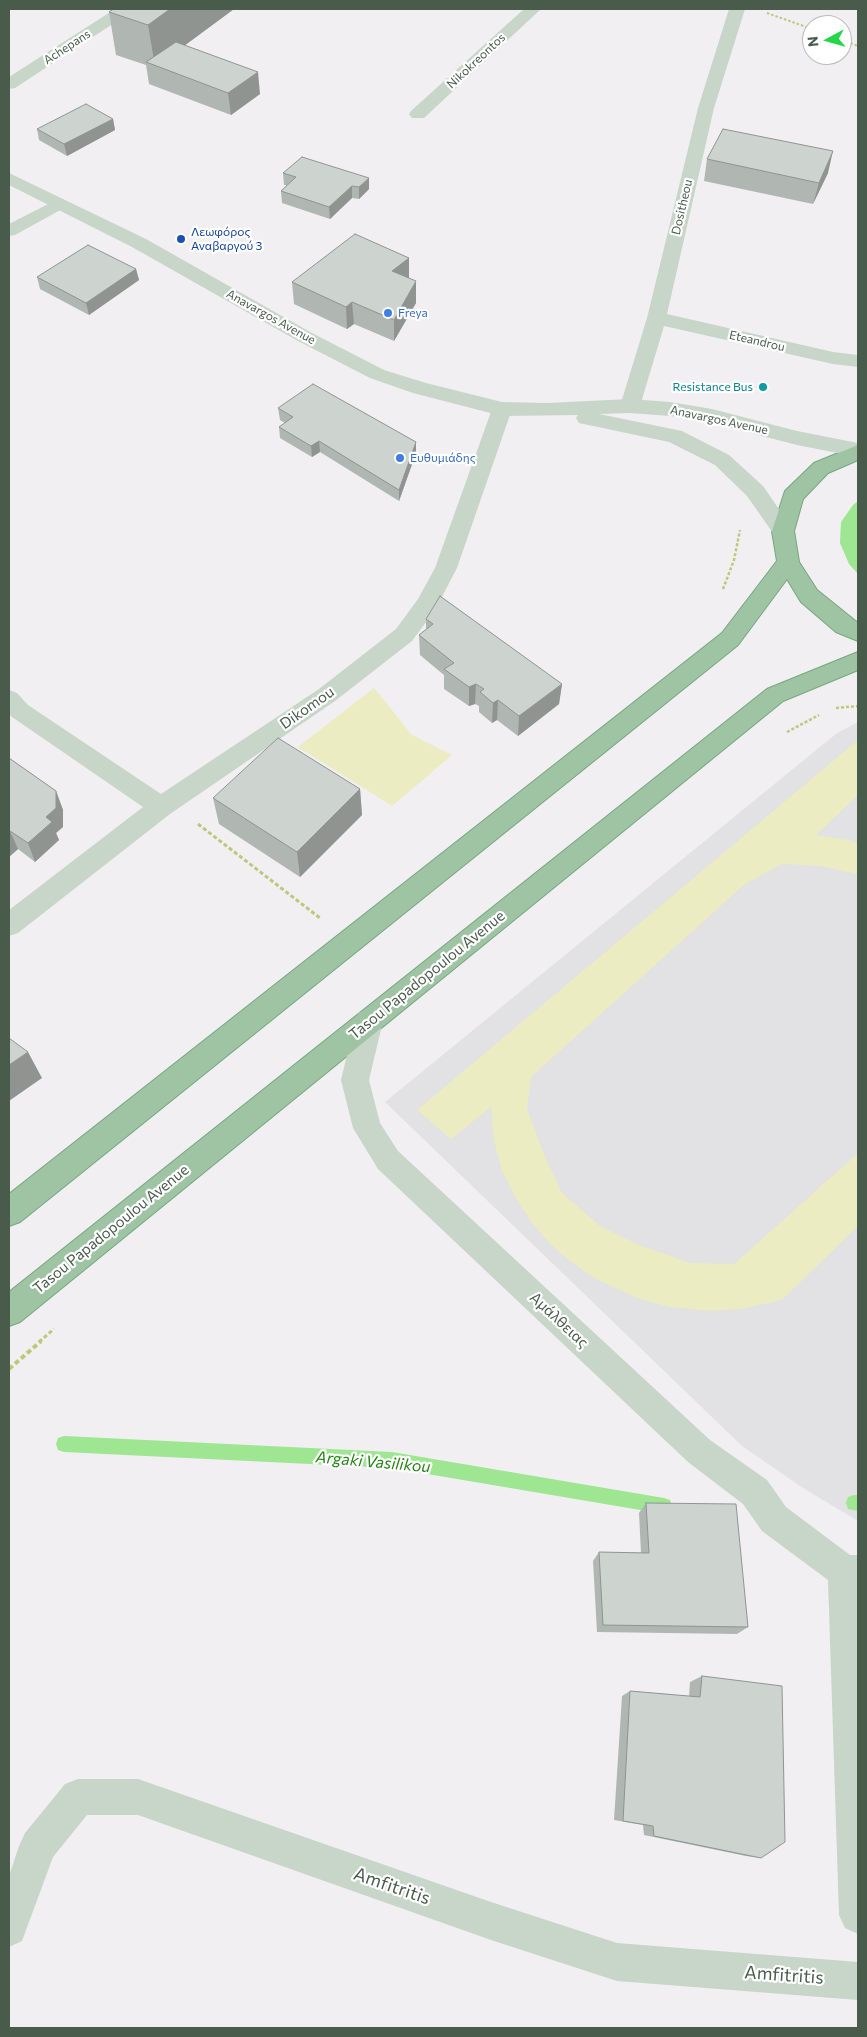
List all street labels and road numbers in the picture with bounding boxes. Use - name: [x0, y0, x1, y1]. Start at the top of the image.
- street label: Achepans: [41, 27, 93, 67]
- street label: Nikokreontos: [444, 30, 508, 92]
- street label: Dositheou: [669, 178, 695, 236]
- street label: Anavargos Avenue: [224, 287, 318, 347]
- street label: Eteandrou: [728, 328, 786, 354]
- street label: Anavargos Avenue: [669, 403, 769, 437]
- street label: Dikomou: [276, 683, 338, 733]
- street label: Tasou Papadopoulou Avenue: [346, 907, 508, 1043]
- street label: Tasou Papadopoulou Avenue: [30, 1161, 192, 1297]
- street label: Αμάλθειας: [526, 1288, 592, 1352]
- street label: Amfitritis: [351, 1863, 433, 1909]
- street label: Amfitritis: [744, 1961, 824, 1989]

